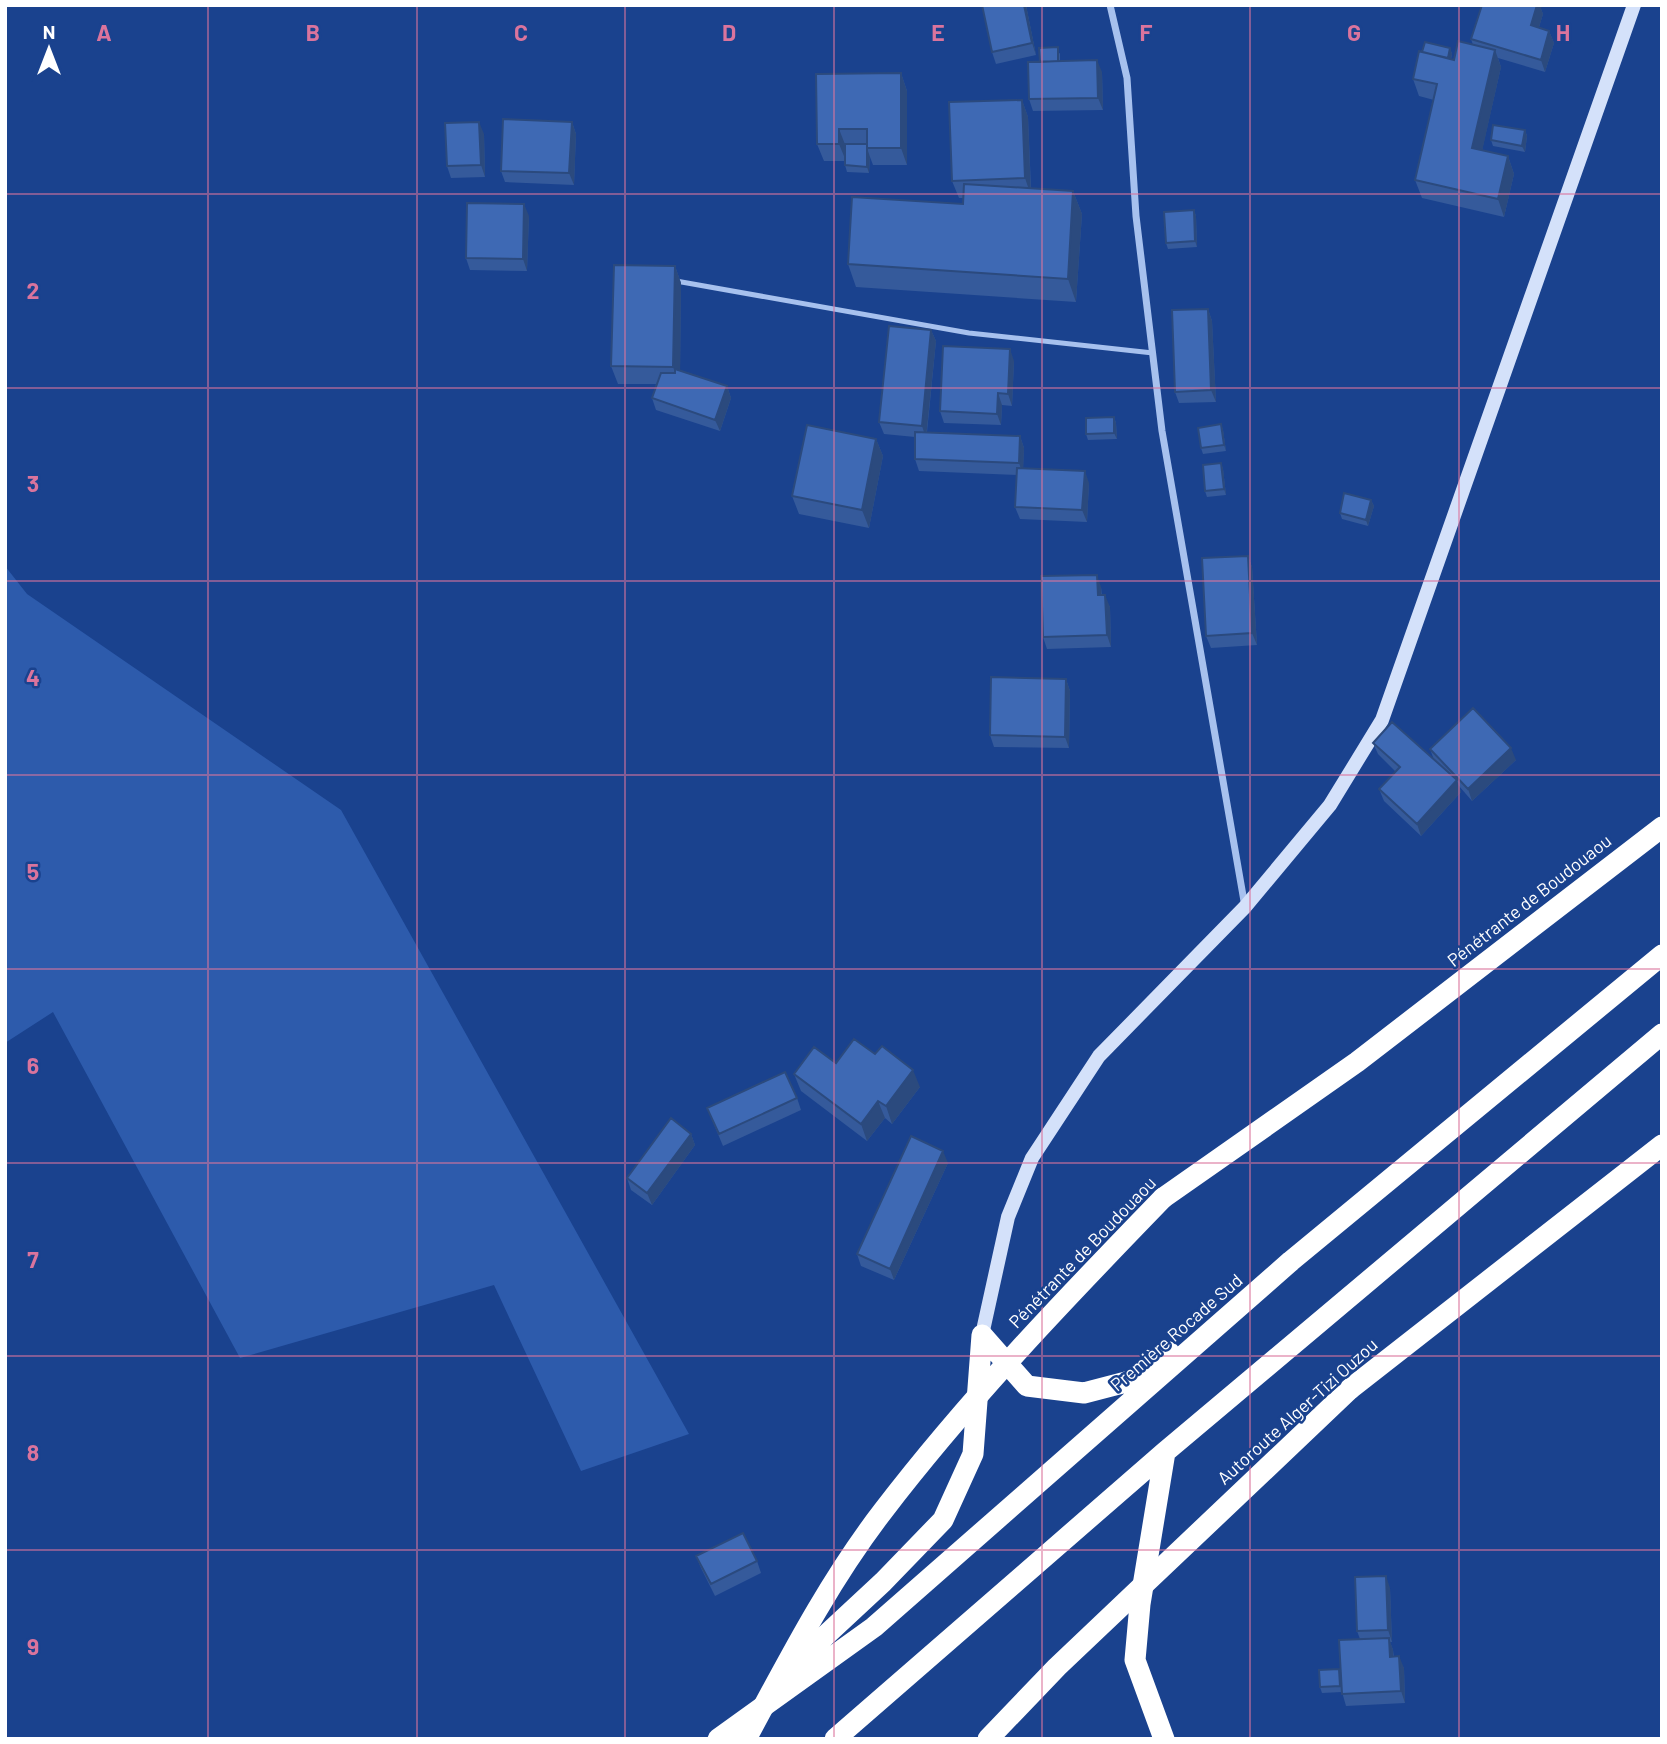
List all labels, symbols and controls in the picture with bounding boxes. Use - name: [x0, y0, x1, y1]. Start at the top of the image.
- north arrow: [14, 14, 84, 84]
- text: A: [96, 18, 112, 46]
- text: B: [306, 18, 320, 46]
- text: C: [514, 18, 528, 46]
- text: D: [722, 18, 736, 46]
- text: E: [931, 18, 945, 46]
- text: F: [1140, 18, 1153, 46]
- text: G: [1347, 18, 1361, 46]
- text: H: [1556, 18, 1570, 46]
- text: N: [43, 20, 55, 43]
- text: 2: [27, 276, 39, 304]
- text: 3: [27, 469, 39, 497]
- text: 4: [26, 663, 40, 691]
- street label: Pénétrante de Boudouaou: [1443, 829, 1615, 971]
- text: 5: [27, 857, 39, 885]
- text: 6: [27, 1051, 39, 1079]
- street label: Pénétrante de Boudouaou: [1004, 1172, 1160, 1332]
- text: 7: [27, 1245, 39, 1273]
- street label: Première Rocade Sud: [1105, 1269, 1247, 1395]
- street label: Autoroute Alger-Tizi Ouzou: [1212, 1333, 1382, 1489]
- text: 8: [27, 1438, 39, 1466]
- text: 9: [27, 1632, 39, 1660]

